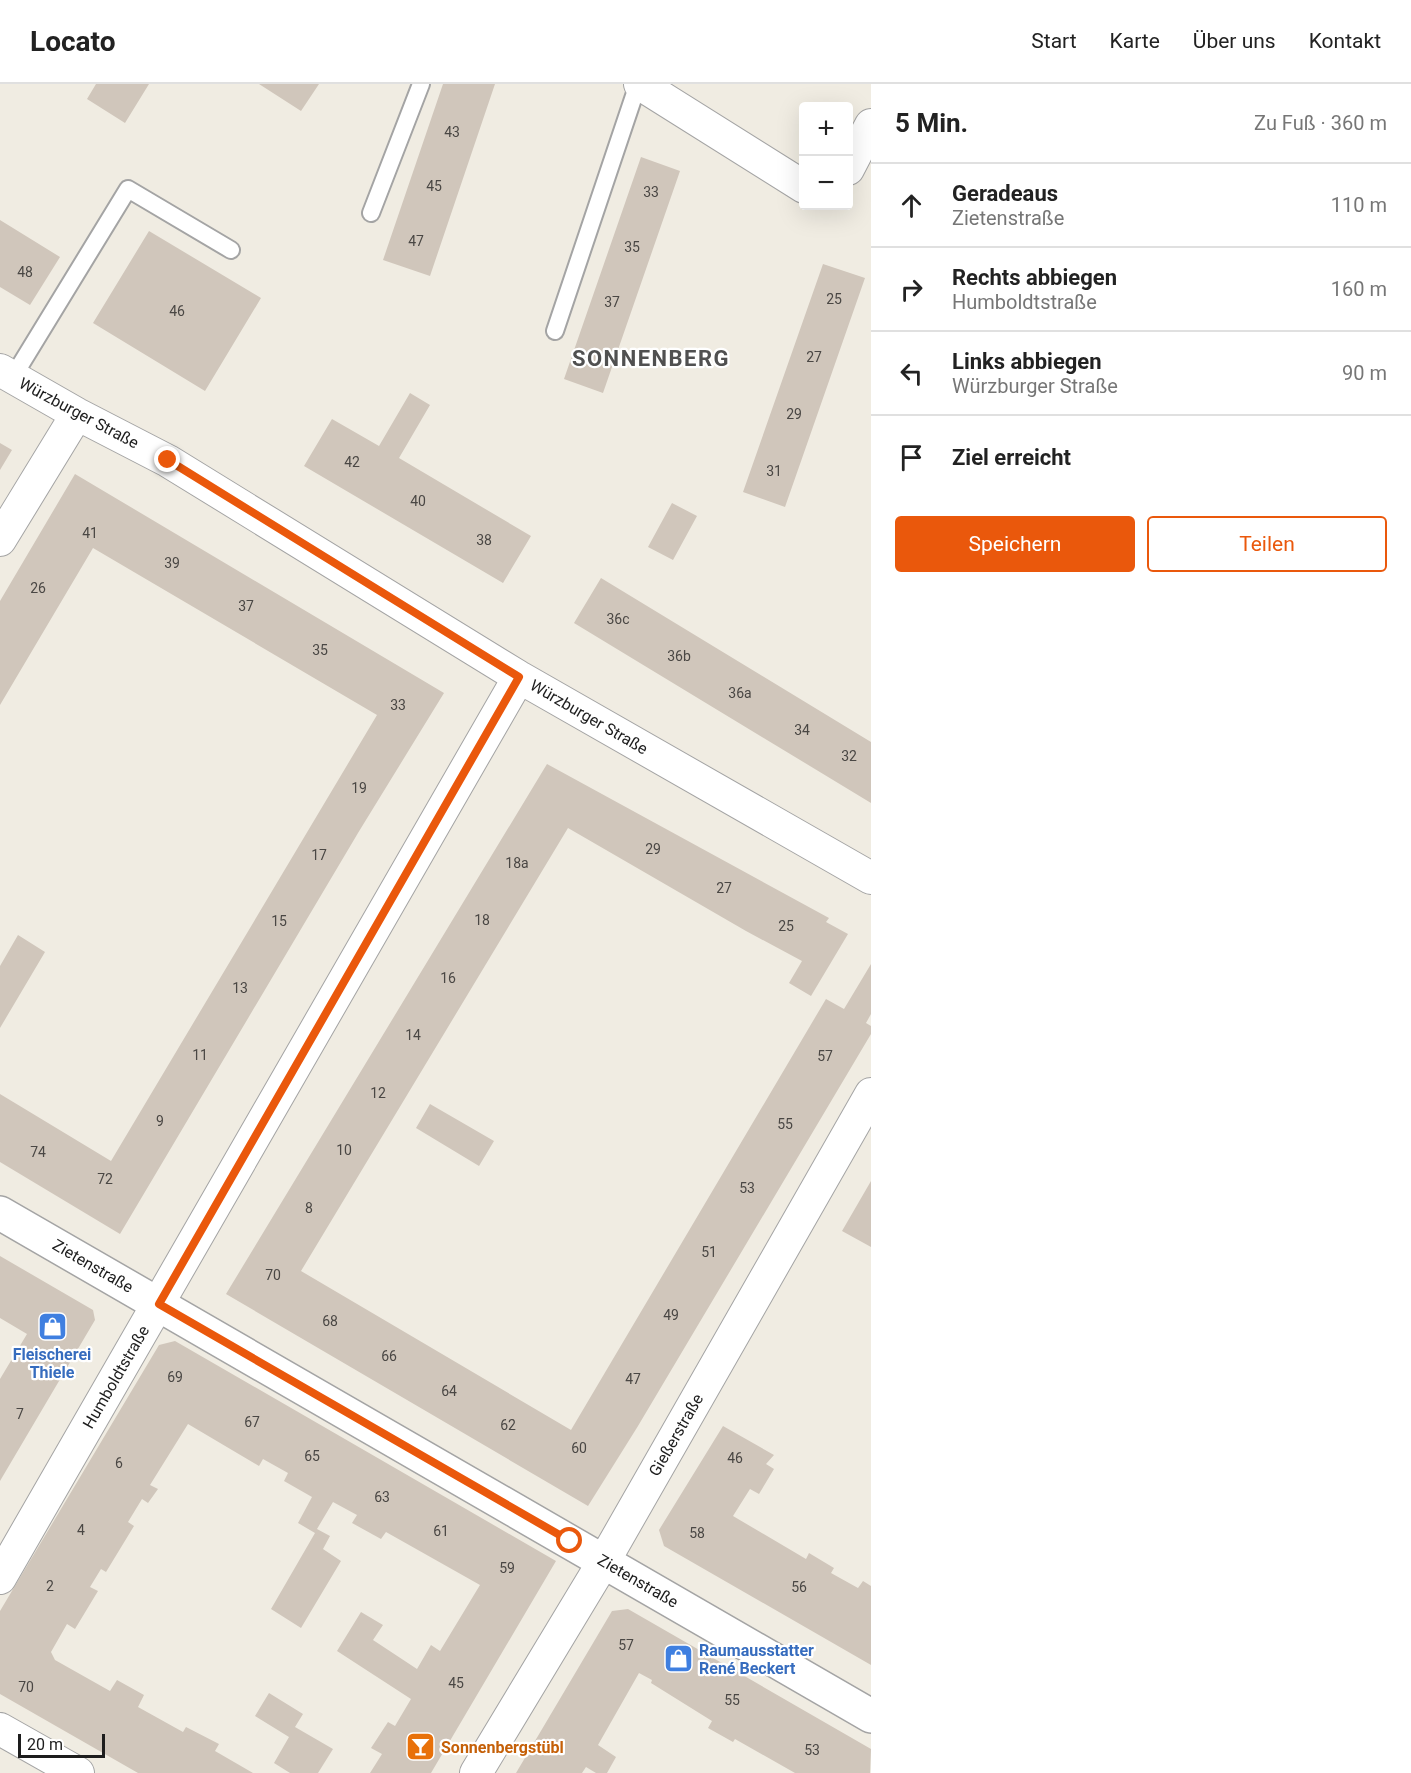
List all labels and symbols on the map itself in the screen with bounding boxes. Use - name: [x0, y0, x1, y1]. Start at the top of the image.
- house number: 43: [444, 124, 460, 140]
- house number: 45: [426, 178, 442, 194]
- house number: 33: [643, 184, 659, 200]
- house number: 47: [408, 233, 424, 249]
- house number: 35: [624, 239, 640, 255]
- house number: 48: [17, 264, 33, 280]
- house number: 25: [826, 291, 842, 307]
- house number: 37: [604, 294, 620, 310]
- house number: 46: [169, 303, 185, 319]
- district label: SONNENBERG: [572, 346, 730, 371]
- house number: 27: [806, 349, 822, 365]
- street label: Würzburger Straße: [16, 373, 142, 453]
- house number: 29: [786, 406, 802, 422]
- route end: [154, 446, 180, 472]
- house number: 42: [344, 454, 360, 470]
- house number: 31: [766, 463, 782, 479]
- house number: 40: [410, 493, 426, 509]
- house number: 41: [82, 525, 98, 541]
- house number: 38: [476, 532, 492, 548]
- house number: 39: [164, 555, 180, 571]
- house number: 26: [30, 580, 46, 596]
- house number: 37: [238, 598, 254, 614]
- house number: 36c: [606, 611, 630, 627]
- house number: 35: [312, 642, 328, 658]
- house number: 36b: [667, 648, 691, 664]
- street label: Würzburger Straße: [527, 676, 651, 758]
- house number: 36a: [728, 685, 752, 701]
- house number: 33: [390, 697, 406, 713]
- house number: 34: [794, 722, 810, 738]
- house number: 32: [841, 748, 857, 764]
- house number: 19: [351, 780, 367, 796]
- house number: 29: [645, 841, 661, 857]
- house number: 17: [311, 847, 327, 863]
- house number: 18a: [505, 855, 529, 871]
- house number: 27: [716, 880, 732, 896]
- house number: 18: [474, 912, 490, 928]
- house number: 15: [271, 913, 287, 929]
- house number: 25: [778, 918, 794, 934]
- house number: 16: [440, 970, 456, 986]
- house number: 13: [232, 980, 248, 996]
- house number: 14: [405, 1027, 421, 1043]
- house number: 11: [192, 1047, 208, 1063]
- house number: 57: [817, 1048, 833, 1064]
- house number: 12: [370, 1085, 386, 1101]
- house number: 9: [156, 1113, 164, 1129]
- house number: 55: [777, 1116, 793, 1132]
- house number: 10: [336, 1142, 352, 1158]
- house number: 74: [30, 1144, 46, 1160]
- house number: 72: [97, 1171, 113, 1187]
- house number: 53: [739, 1180, 755, 1196]
- house number: 8: [305, 1200, 313, 1216]
- street label: Zietenstraße: [49, 1235, 137, 1297]
- house number: 51: [701, 1244, 717, 1260]
- house number: 70: [265, 1267, 281, 1283]
- house number: 49: [663, 1307, 679, 1323]
- shop icon: Fleischerei Thiele: [36, 1310, 68, 1342]
- house number: 68: [322, 1313, 338, 1329]
- street label: Humboldtstraße: [79, 1322, 153, 1432]
- place label: Fleischerei Thiele: [13, 1345, 91, 1382]
- house number: 66: [381, 1348, 397, 1364]
- house number: 69: [167, 1369, 183, 1385]
- house number: 47: [625, 1371, 641, 1387]
- house number: 64: [441, 1383, 457, 1399]
- street label: Gießerstraße: [645, 1390, 707, 1480]
- house number: 7: [16, 1406, 24, 1422]
- house number: 67: [244, 1414, 260, 1430]
- house number: 62: [500, 1417, 516, 1433]
- house number: 60: [571, 1440, 587, 1456]
- house number: 65: [304, 1448, 320, 1464]
- house number: 46: [727, 1450, 743, 1466]
- house number: 6: [115, 1455, 123, 1471]
- house number: 63: [374, 1489, 390, 1505]
- house number: 4: [77, 1522, 85, 1538]
- house number: 61: [433, 1523, 449, 1539]
- house number: 58: [689, 1525, 705, 1541]
- route start: [556, 1527, 582, 1553]
- street label: Zietenstraße: [594, 1550, 682, 1612]
- house number: 59: [499, 1560, 515, 1576]
- house number: 2: [46, 1578, 54, 1594]
- house number: 56: [791, 1579, 807, 1595]
- house number: 57: [618, 1637, 634, 1653]
- place label: Raumausstatter René Beckert: [699, 1641, 814, 1678]
- shop icon: Raumausstatter René Beckert: [662, 1643, 694, 1675]
- house number: 45: [448, 1675, 464, 1691]
- house number: 70: [18, 1679, 34, 1695]
- house number: 55: [724, 1692, 740, 1708]
- scale bar: [18, 1731, 105, 1758]
- bar icon: Sonnenbergstübl: [404, 1731, 436, 1763]
- place label: Sonnenbergstübl: [441, 1738, 564, 1757]
- house number: 53: [804, 1742, 820, 1758]

